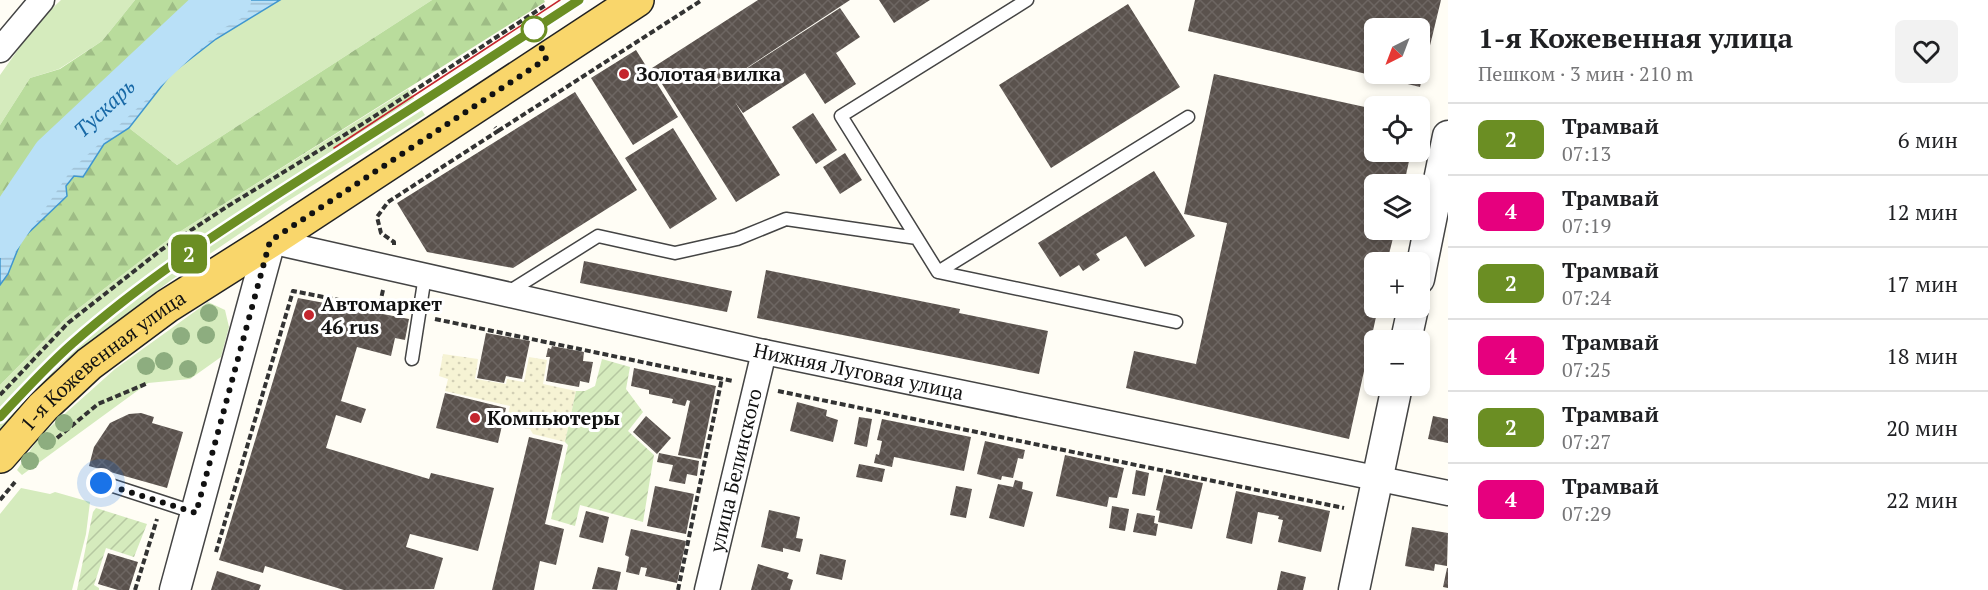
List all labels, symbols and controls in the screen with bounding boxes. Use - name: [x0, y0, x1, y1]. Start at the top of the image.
- unlabelled marker: [521, 16, 547, 42]
- north arrow: [1364, 18, 1430, 84]
- map controls: [1364, 18, 1430, 396]
- text: 1-я Кожевенная улица: [1478, 19, 1793, 56]
- button: heart: [1895, 20, 1958, 83]
- place label: Золотая вилка: [636, 60, 781, 87]
- text: Пешком · 3 мин · 210 m: [1478, 60, 1693, 87]
- marker: Золотая вилка: [617, 67, 631, 81]
- water label: Тускарь: [68, 72, 141, 143]
- button: locate: [1364, 96, 1430, 162]
- text: Трамвай: [1562, 111, 1659, 140]
- text: 2: [1505, 125, 1517, 153]
- text: 6 мин: [1898, 125, 1958, 154]
- text: 07:13: [1562, 140, 1611, 167]
- button: layers: [1364, 174, 1430, 240]
- text: Трамвай: [1562, 183, 1659, 212]
- text: 4: [1505, 197, 1517, 225]
- text: 12 мин: [1886, 197, 1958, 226]
- text: 07:19: [1562, 212, 1611, 239]
- line badge: 2: [170, 234, 208, 274]
- text: 2: [183, 240, 195, 268]
- button: +: [1364, 252, 1430, 318]
- text: Трамвай: [1562, 255, 1659, 284]
- text: 2: [1505, 269, 1517, 297]
- text: 17 мин: [1886, 269, 1958, 298]
- street label: 1-я Кожевенная улица: [14, 284, 190, 437]
- text: 07:24: [1562, 284, 1611, 311]
- place label: Автомаркет 46 rus: [321, 290, 442, 340]
- marker: Автомаркет 46 rus: [302, 308, 316, 322]
- text: Трамвай: [1562, 327, 1659, 356]
- button: −: [1364, 330, 1430, 396]
- street label: Нижняя Луговая улица: [751, 336, 966, 406]
- text: 4: [1505, 341, 1517, 369]
- text: 18 мин: [1886, 341, 1958, 370]
- text: 07:25: [1562, 356, 1611, 383]
- street label: улица Белинского: [702, 386, 768, 556]
- text: Трамвай: [1562, 399, 1659, 428]
- place label: Компьютеры: [487, 404, 620, 431]
- marker: Компьютеры: [468, 411, 482, 425]
- text: 2: [1505, 413, 1517, 441]
- text: 20 мин: [1886, 413, 1958, 442]
- text: 07:27: [1562, 428, 1611, 455]
- your location: [86, 468, 116, 498]
- text: Трамвай: [1562, 471, 1659, 500]
- text: 4: [1505, 485, 1517, 513]
- text: 22 мин: [1886, 485, 1958, 514]
- text: 07:29: [1562, 500, 1611, 527]

